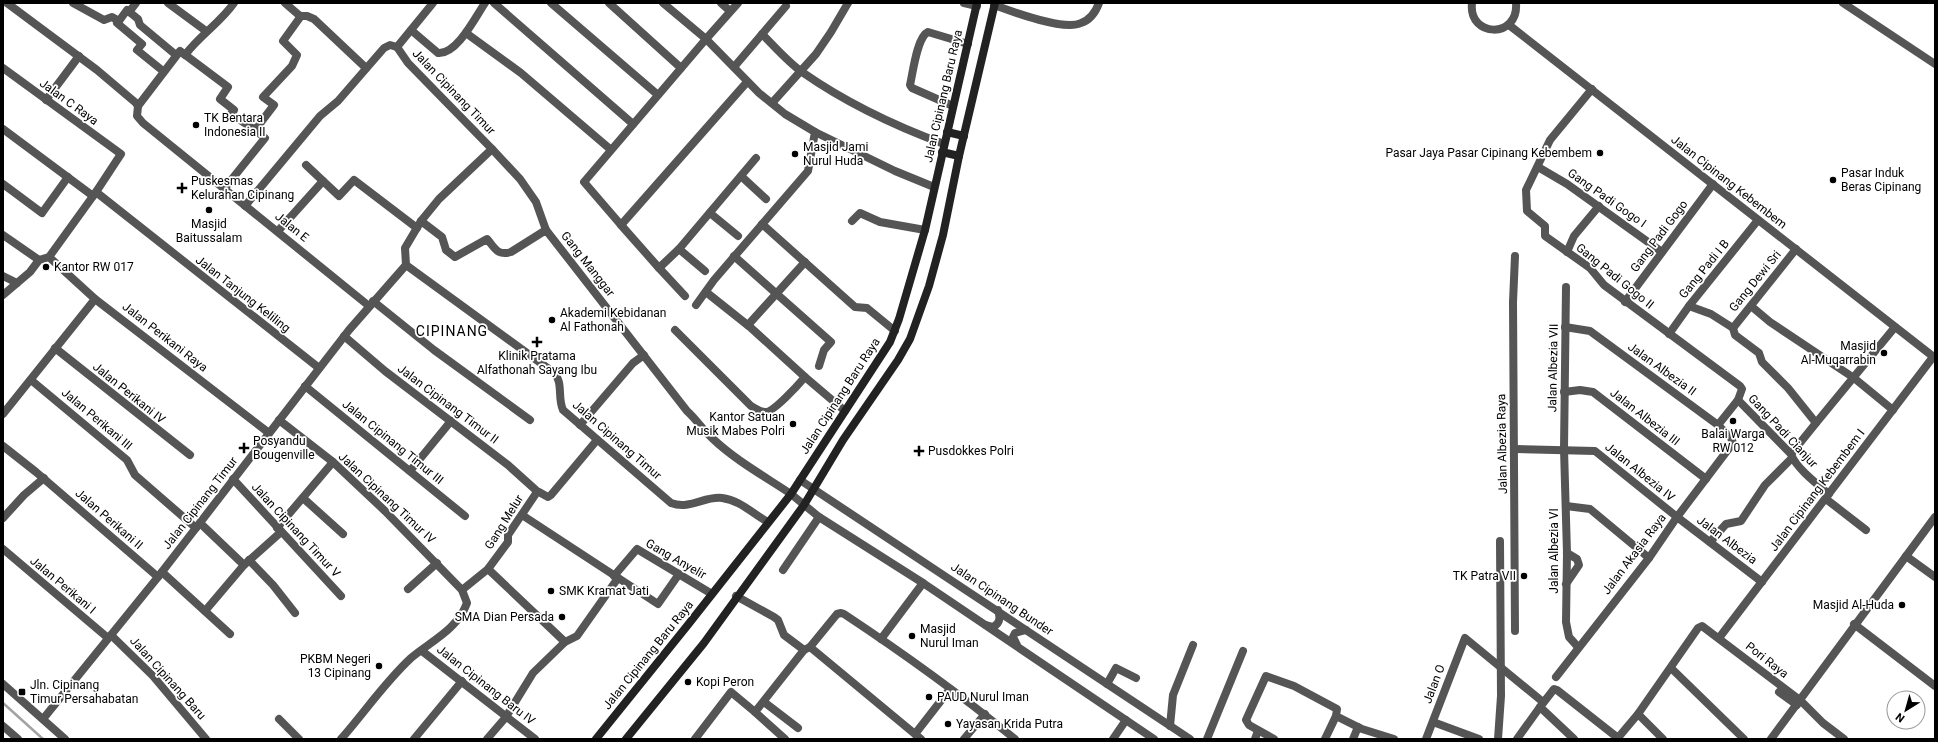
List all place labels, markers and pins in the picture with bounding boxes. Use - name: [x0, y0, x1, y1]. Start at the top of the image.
- place label: TK Bentara Indonesia II: [204, 111, 266, 139]
- marker: TK Bentara Indonesia II: [191, 120, 201, 130]
- place label: Masjid Jami Nurul Huda: [803, 140, 868, 168]
- place label: Pasar Jaya Pasar Cipinang Kebembem: [1385, 146, 1592, 160]
- marker: Pasar Jaya Pasar Cipinang Kebembem: [1595, 148, 1605, 158]
- marker: Masjid Jami Nurul Huda: [790, 149, 800, 159]
- place label: Pasar Induk Beras Cipinang: [1841, 166, 1921, 194]
- place label: Puskesmas Kelurahan Cipinang: [191, 174, 294, 202]
- marker: Pasar Induk Beras Cipinang: [1828, 175, 1838, 185]
- marker: Puskesmas Kelurahan Cipinang: [176, 182, 188, 194]
- marker: Masjid Baitussalam: [204, 205, 214, 215]
- place label: Masjid Baitussalam: [176, 217, 242, 245]
- place label: Kantor RW 017: [54, 260, 134, 274]
- marker: Kantor RW 017: [41, 262, 51, 272]
- place label: Akademi Kebidanan Al Fathonah: [560, 306, 666, 334]
- marker: Akademi Kebidanan Al Fathonah: [547, 315, 557, 325]
- marker: Klinik Pratama Alfathonah Sayang Ibu: [531, 336, 543, 348]
- place label: Masjid Al-Muqarrabin: [1801, 339, 1876, 367]
- marker: Masjid Al-Muqarrabin: [1879, 348, 1889, 358]
- place label: Klinik Pratama Alfathonah Sayang Ibu: [477, 349, 597, 377]
- place label: Kantor Satuan Musik Mabes Polri: [686, 410, 785, 438]
- marker: Balai Warga RW 012: [1728, 416, 1738, 426]
- marker: Kantor Satuan Musik Mabes Polri: [788, 419, 798, 429]
- place label: Balai Warga RW 012: [1701, 427, 1765, 455]
- place label: Posyandu Bougenville: [253, 434, 315, 462]
- marker: Posyandu Bougenville: [238, 442, 250, 454]
- place label: Pusdokkes Polri: [928, 444, 1014, 458]
- marker: Pusdokkes Polri: [913, 445, 925, 457]
- place label: TK Patra VII: [1453, 569, 1516, 583]
- marker: TK Patra VII: [1519, 571, 1529, 581]
- place label: SMK Kramat Jati: [559, 584, 649, 598]
- marker: SMK Kramat Jati: [546, 586, 556, 596]
- place label: Masjid Al-Huda: [1813, 598, 1894, 612]
- marker: Masjid Al-Huda: [1897, 600, 1907, 610]
- place label: SMA Dian Persada: [455, 610, 554, 624]
- marker: SMA Dian Persada: [557, 612, 567, 622]
- place label: Masjid Nurul Iman: [920, 622, 979, 650]
- marker: Masjid Nurul Iman: [907, 631, 917, 641]
- place label: PKBM Negeri 13 Cipinang: [300, 652, 371, 680]
- marker: PKBM Negeri 13 Cipinang: [374, 661, 384, 671]
- place label: Kopi Peron: [696, 675, 754, 689]
- marker: Kopi Peron: [683, 677, 693, 687]
- place label: Jln. Cipinang Timur Persahabatan: [30, 678, 138, 706]
- marker: Jln. Cipinang Timur Persahabatan: [17, 687, 27, 697]
- place label: PAUD Nurul Iman: [937, 690, 1029, 704]
- marker: PAUD Nurul Iman: [924, 692, 934, 702]
- place label: Yayasan Krida Putra: [956, 717, 1063, 731]
- marker: Yayasan Krida Putra: [943, 719, 953, 729]

